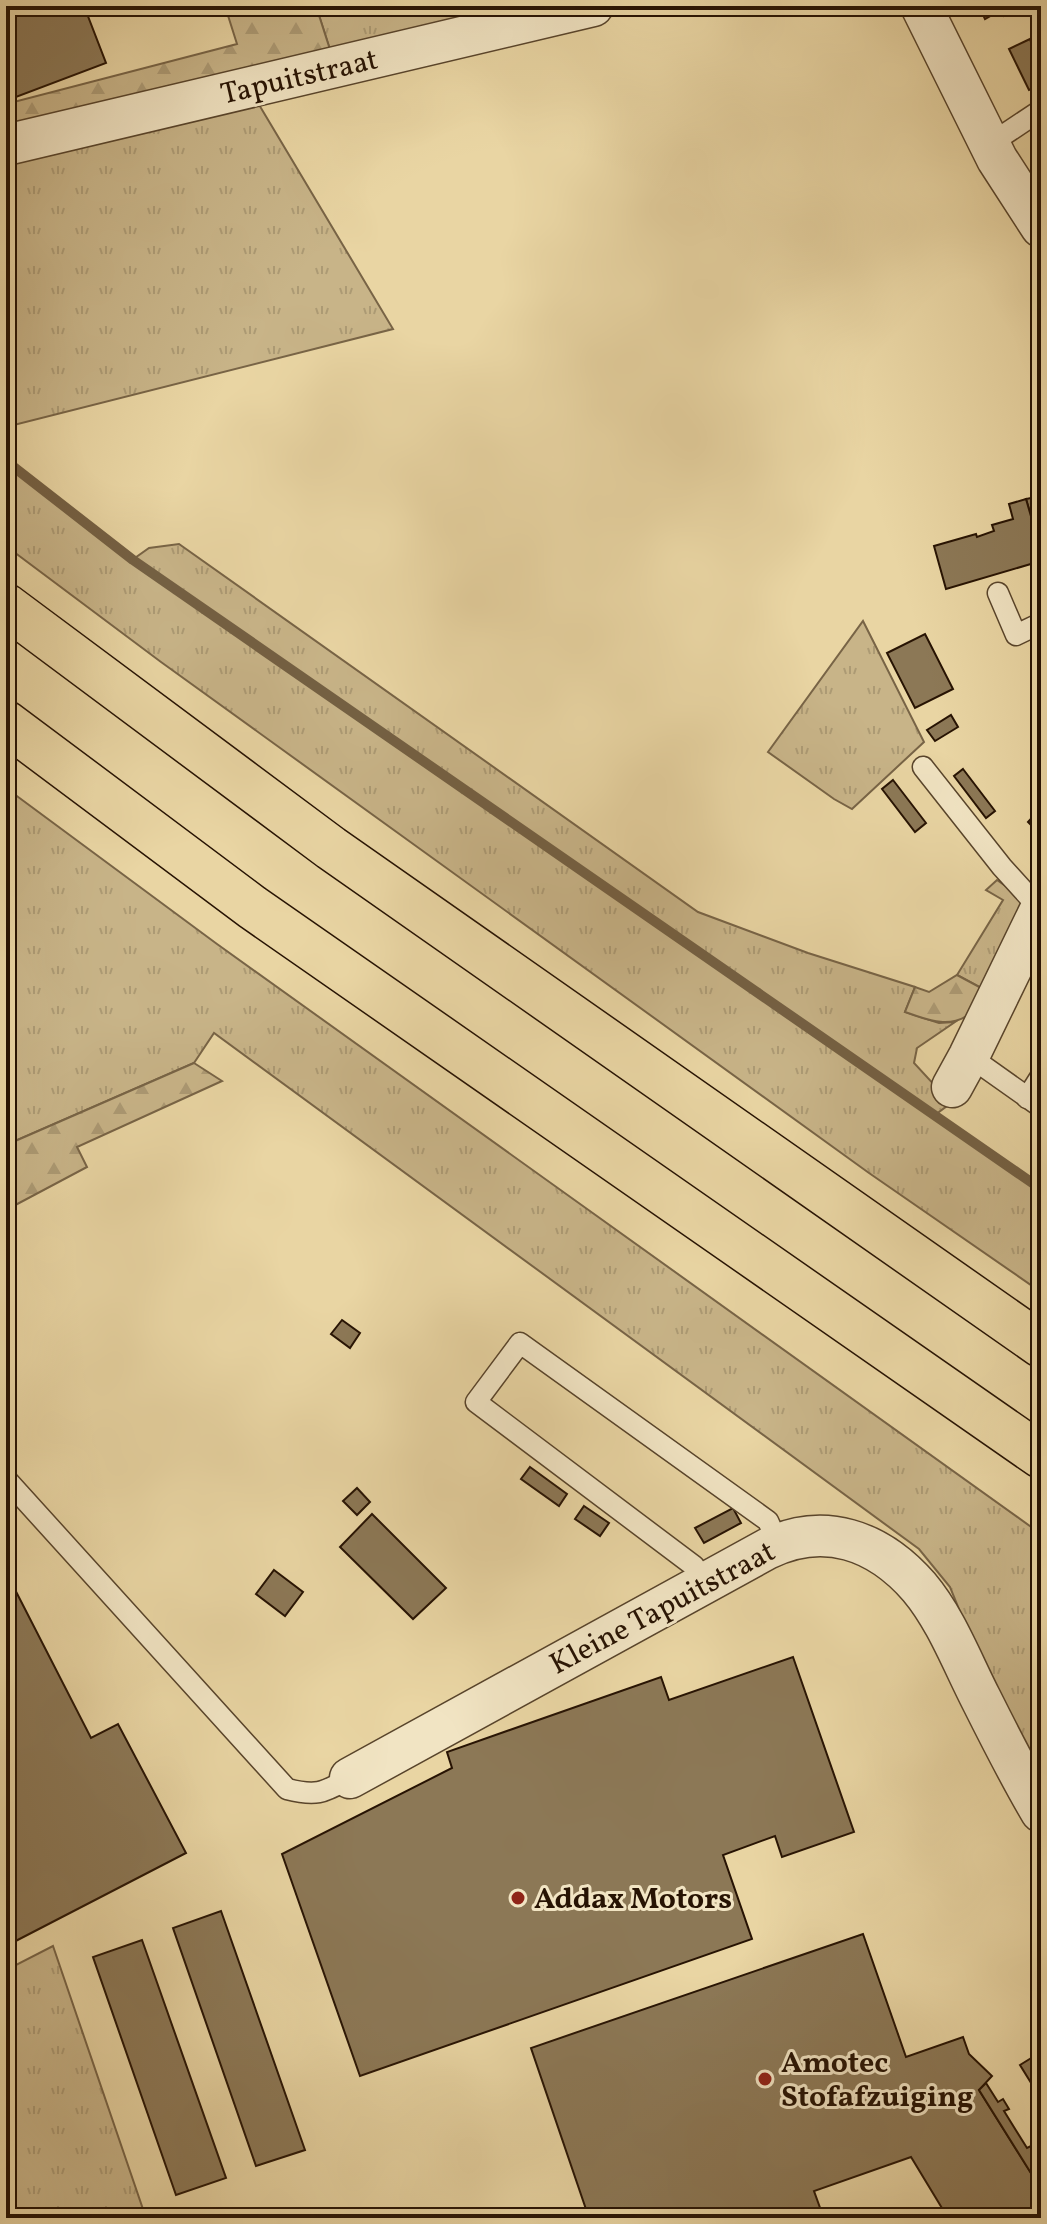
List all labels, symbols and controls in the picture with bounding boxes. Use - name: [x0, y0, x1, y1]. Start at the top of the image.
- street label: Tapuitstraat: [217, 39, 382, 116]
- street label: Kleine Tapuitstraat: [543, 1532, 783, 1686]
- place label: Addax Motors: [534, 1879, 732, 1921]
- marker: Addax Motors: [509, 1889, 527, 1907]
- place label: Amotec Stofafzuiging: [781, 2043, 974, 2119]
- marker: Amotec Stofafzuiging: [756, 2070, 774, 2088]

